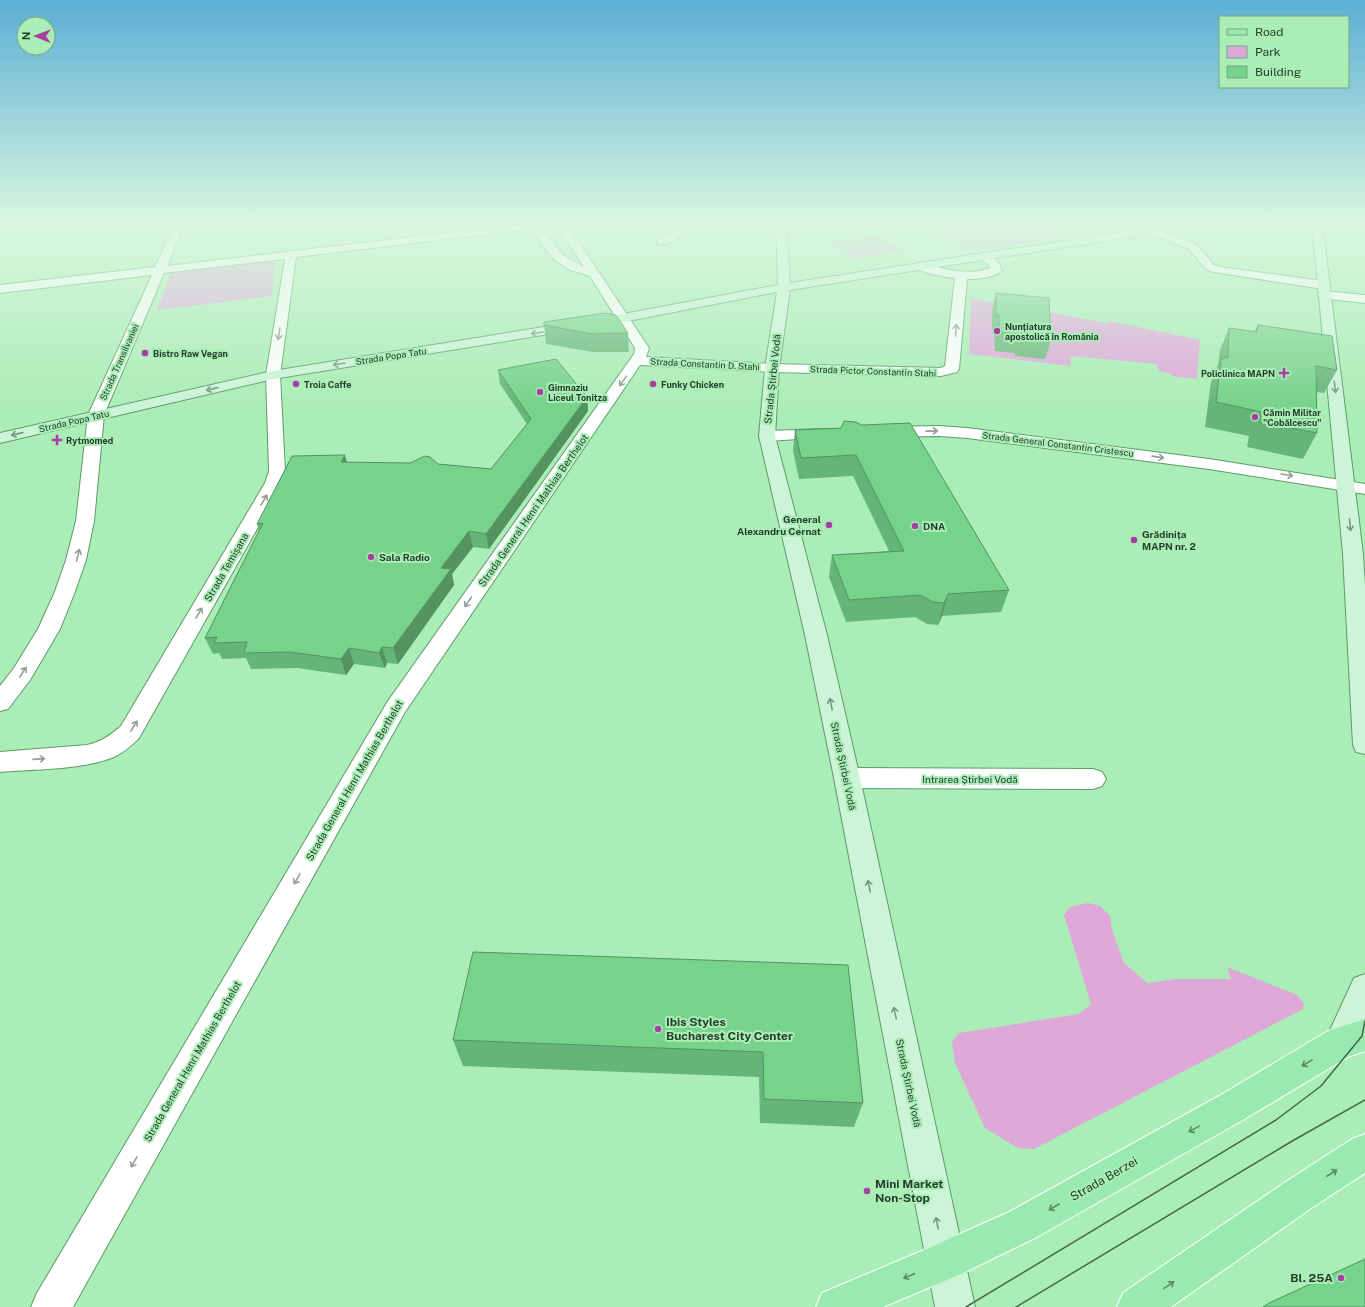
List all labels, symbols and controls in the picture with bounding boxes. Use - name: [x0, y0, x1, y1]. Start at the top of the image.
- north arrow: [16, 16, 56, 56]
- legend: [1219, 16, 1349, 88]
- text: Road: [1255, 25, 1283, 39]
- text: N: [20, 31, 32, 40]
- text: Park: [1255, 45, 1281, 59]
- text: Building: [1255, 65, 1301, 79]
- place label: Nunțiatura apostolică în România: [1005, 321, 1099, 342]
- street label: Strada Transilvaniei: [97, 322, 141, 402]
- one-way arrow: [952, 324, 960, 337]
- marker: Nunțiatura apostolică în România: [992, 326, 1002, 336]
- one-way arrow: [275, 327, 283, 340]
- one-way arrow: [530, 329, 543, 337]
- street label: Strada Știrbei Vodă: [761, 334, 783, 424]
- street label: Strada Popa Tatu: [355, 345, 427, 367]
- marker: Bistro Raw Vegan: [140, 348, 150, 358]
- place label: Bistro Raw Vegan: [153, 348, 228, 359]
- street label: Strada Constantin D. Stahi: [650, 356, 760, 372]
- one-way arrow: [333, 360, 346, 368]
- street label: Strada Pictor Constantin Stahi: [810, 363, 936, 379]
- marker: Policlinica MAPN: [1278, 367, 1290, 379]
- place label: Policlinica MAPN: [1201, 368, 1275, 379]
- one-way arrow: [619, 375, 627, 386]
- marker: Troia Caffe: [291, 379, 301, 389]
- place label: Troia Caffe: [304, 379, 351, 390]
- marker: Funky Chicken: [648, 379, 658, 389]
- place label: Funky Chicken: [661, 379, 724, 390]
- one-way arrow: [1331, 380, 1338, 393]
- place label: Gimnaziu Liceul Tonitza: [548, 382, 607, 403]
- one-way arrow: [205, 386, 218, 393]
- marker: Gimnaziu Liceul Tonitza: [535, 387, 545, 397]
- place label: Cămin Militar "Cobălcescu": [1263, 407, 1322, 428]
- street label: Strada Popa Tatu: [38, 408, 110, 434]
- marker: Cămin Militar "Cobălcescu": [1250, 412, 1260, 422]
- one-way arrow: [925, 427, 938, 435]
- street label: Strada General Constantin Cristescu: [982, 429, 1134, 459]
- one-way arrow: [11, 430, 24, 438]
- street label: Strada General Henri Mathias Berthelot: [475, 431, 591, 589]
- marker: Rytmomed: [51, 434, 63, 446]
- place label: Rytmomed: [66, 435, 113, 446]
- one-way arrow: [1152, 453, 1165, 461]
- one-way arrow: [1280, 471, 1293, 479]
- one-way arrow: [261, 494, 269, 506]
- place label: General Alexandru Cernat: [737, 513, 821, 537]
- one-way arrow: [1346, 518, 1354, 531]
- marker: General Alexandru Cernat: [824, 520, 834, 530]
- place label: DNA: [923, 520, 945, 532]
- marker: DNA: [910, 521, 920, 531]
- place label: Grădinița MAPN nr. 2: [1142, 528, 1196, 552]
- street label: Strada Temișana: [201, 530, 251, 604]
- marker: Grădinița MAPN nr. 2: [1129, 535, 1139, 545]
- one-way arrow: [74, 548, 82, 561]
- place label: Sala Radio: [379, 551, 430, 563]
- marker: Sala Radio: [366, 552, 376, 562]
- one-way arrow: [464, 597, 472, 608]
- one-way arrow: [196, 607, 204, 619]
- one-way arrow: [19, 667, 27, 678]
- street label: Strada General Henri Mathias Berthelot: [303, 698, 405, 862]
- one-way arrow: [826, 698, 834, 711]
- one-way arrow: [131, 720, 139, 732]
- street label: Strada Știrbei Vodă: [829, 721, 859, 811]
- one-way arrow: [32, 755, 45, 762]
- street label: Intrarea Știrbei Vodă: [922, 773, 1018, 785]
- one-way arrow: [292, 873, 300, 885]
- one-way arrow: [864, 880, 872, 893]
- street label: Strada General Henri Mathias Berthelot: [141, 979, 243, 1143]
- one-way arrow: [890, 1007, 898, 1020]
- place label: Ibis Styles Bucharest City Center: [666, 1015, 793, 1043]
- marker: Ibis Styles Bucharest City Center: [653, 1024, 663, 1034]
- street label: Strada Știrbei Vodă: [894, 1038, 924, 1128]
- one-way arrow: [1301, 1060, 1313, 1068]
- one-way arrow: [1189, 1125, 1201, 1133]
- street label: Strada Berzei: [1068, 1154, 1140, 1204]
- one-way arrow: [130, 1156, 138, 1168]
- one-way arrow: [1327, 1169, 1338, 1177]
- place label: Mini Market Non-Stop: [875, 1177, 943, 1205]
- marker: Mini Market Non-Stop: [862, 1186, 872, 1196]
- one-way arrow: [1048, 1204, 1060, 1212]
- one-way arrow: [933, 1217, 941, 1230]
- place label: Bl. 25A: [1290, 1271, 1333, 1285]
- one-way arrow: [903, 1273, 915, 1281]
- marker: Bl. 25A: [1336, 1273, 1346, 1283]
- one-way arrow: [1164, 1281, 1175, 1289]

